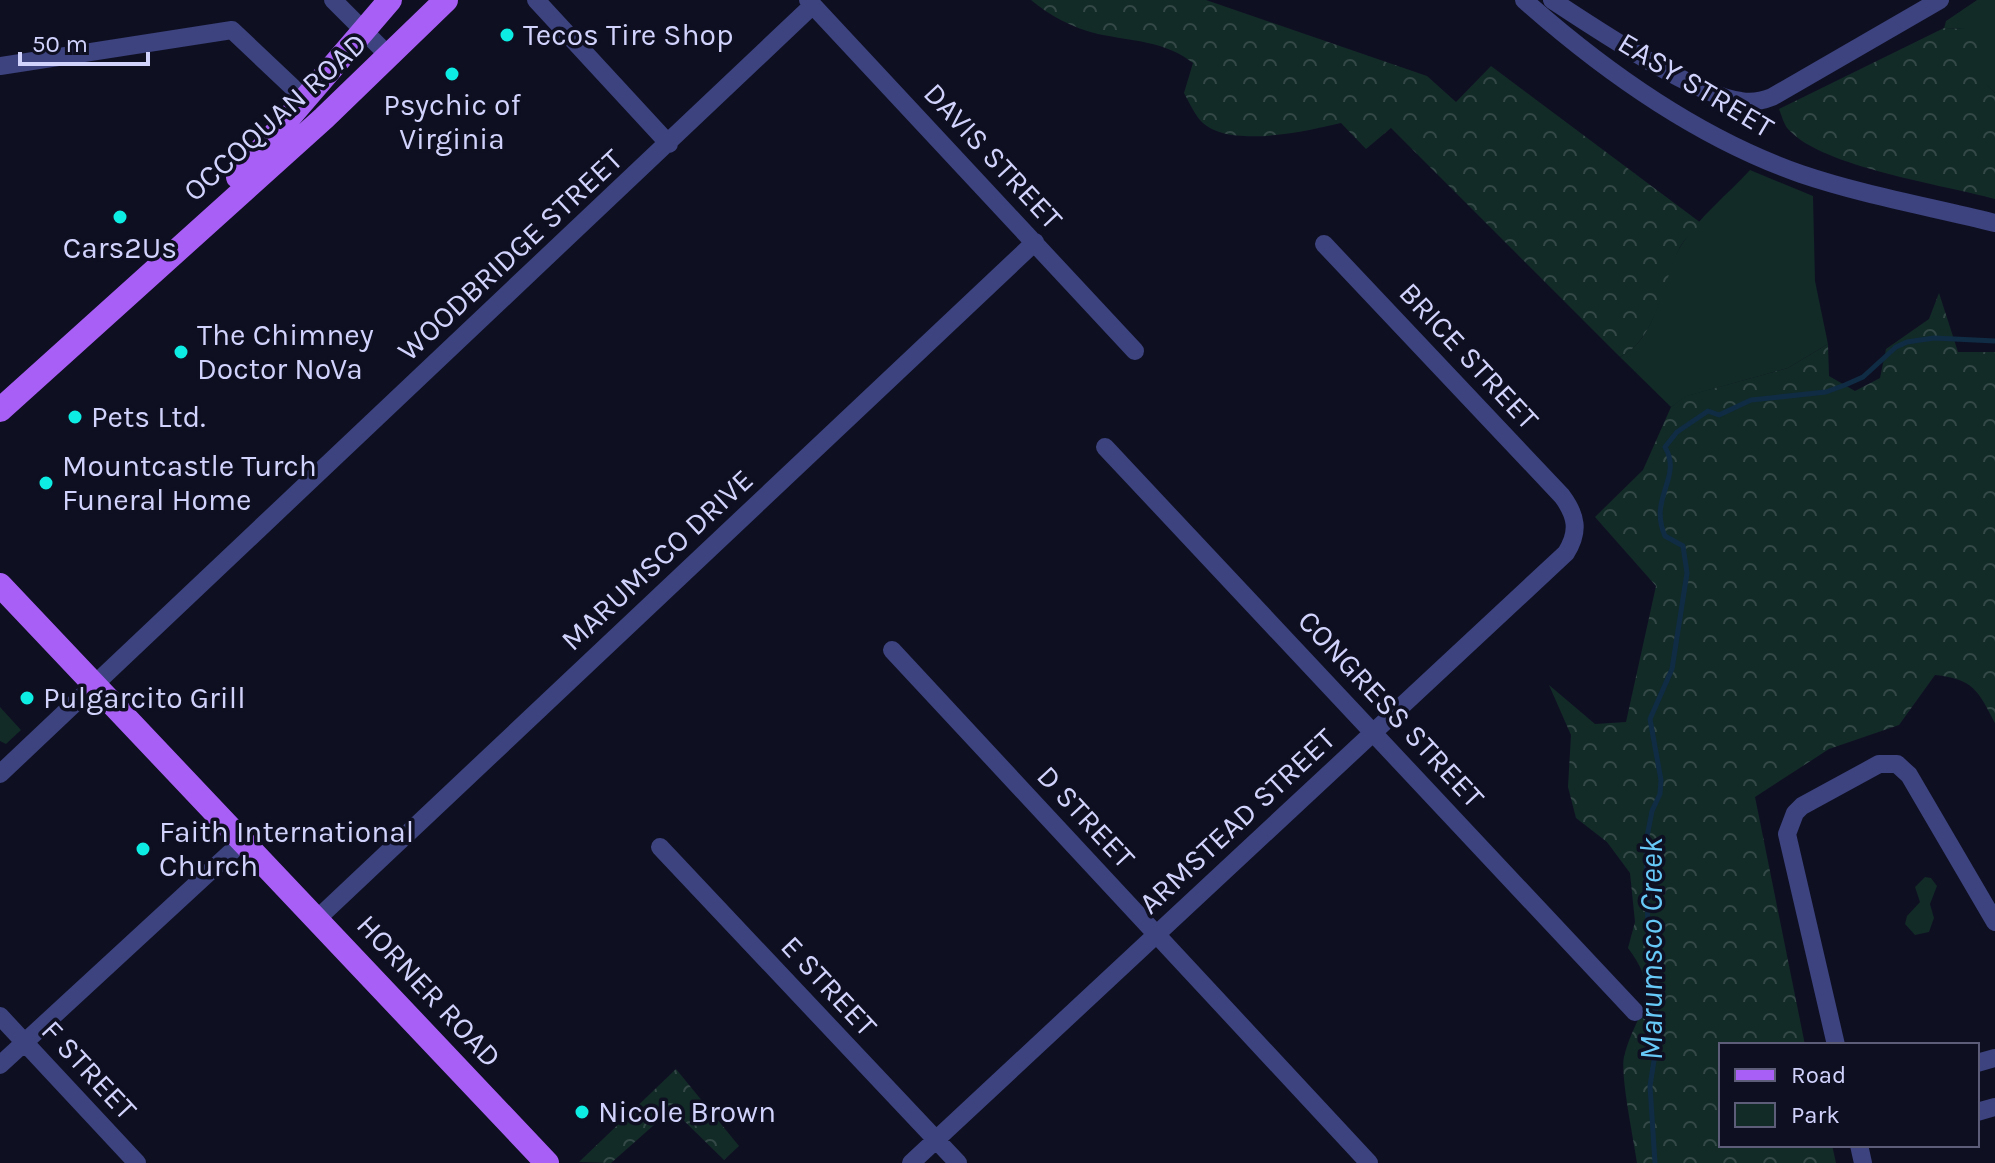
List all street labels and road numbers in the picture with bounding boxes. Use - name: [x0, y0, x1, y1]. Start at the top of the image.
- street label: EASY STREET: [1612, 24, 1780, 146]
- street label: OCCOQUAN ROAD: [176, 25, 374, 209]
- street label: DAVIS STREET: [916, 75, 1070, 237]
- street label: WOODBRIDGE STREET: [390, 142, 630, 368]
- street label: BRICE STREET: [1392, 275, 1546, 437]
- street label: MARUMSCO DRIVE: [554, 462, 760, 658]
- street label: CONGRESS STREET: [1290, 603, 1492, 815]
- street label: ARMSTEAD STREET: [1131, 721, 1343, 921]
- street label: D STREET: [1029, 758, 1143, 876]
- street label: HORNER ROAD: [349, 907, 509, 1075]
- street label: E STREET: [773, 928, 885, 1044]
- street label: F STREET: [34, 1013, 144, 1127]

